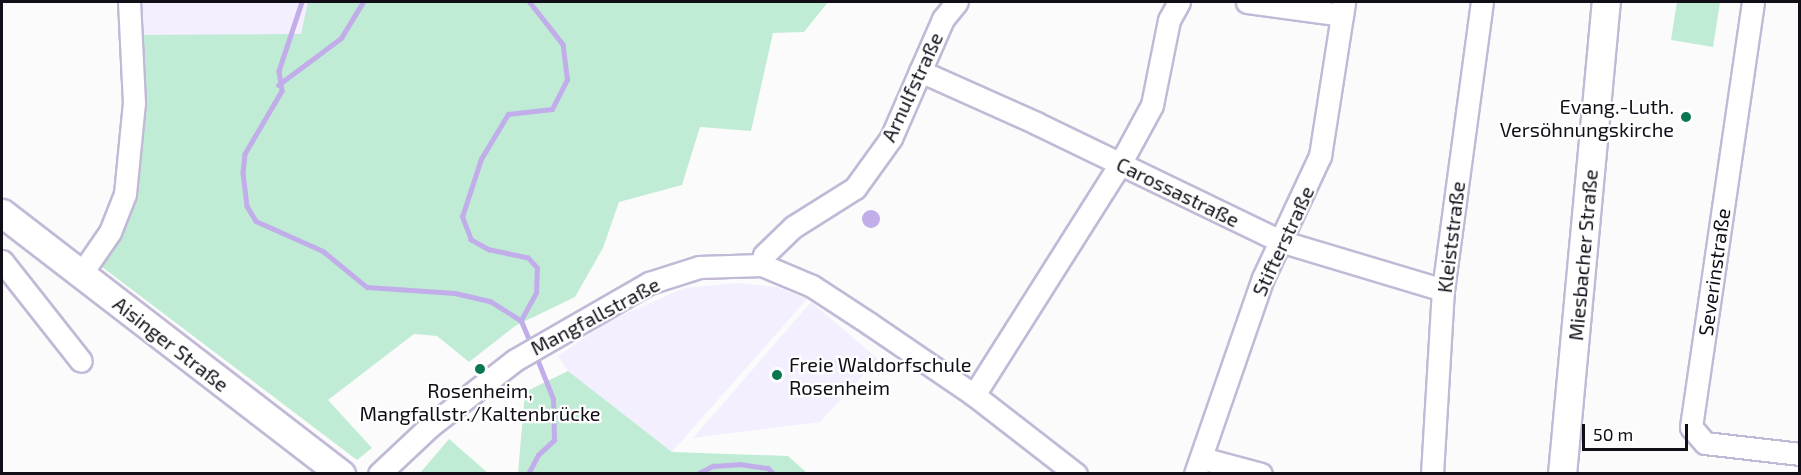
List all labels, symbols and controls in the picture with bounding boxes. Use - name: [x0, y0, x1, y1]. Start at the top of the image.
- street label: Arnulfstraße: [876, 28, 948, 146]
- place label: Evang.-Luth. Versöhnungskirche: [1500, 94, 1674, 141]
- marker: Evang.-Luth. Versöhnungskirche: [1679, 110, 1693, 124]
- street label: Carossastraße: [1113, 152, 1243, 232]
- street label: Miesbacher Straße: [1564, 168, 1602, 342]
- street label: Kleiststraße: [1432, 180, 1470, 294]
- street label: Stifterstraße: [1247, 182, 1319, 300]
- street label: Severinstraße: [1693, 207, 1735, 337]
- street label: Mangfallstraße: [526, 272, 664, 360]
- street label: Aisinger Straße: [108, 291, 234, 397]
- place label: Freie Waldorfschule Rosenheim: [789, 352, 972, 399]
- marker: Rosenheim, Mangfallstr./Kaltenbrücke: [473, 362, 487, 376]
- marker: Freie Waldorfschule Rosenheim: [770, 368, 784, 382]
- place label: Rosenheim, Mangfallstr./Kaltenbrücke: [359, 378, 601, 425]
- scale bar: [1585, 412, 1692, 450]
- text: 50 m: [1593, 423, 1633, 445]

